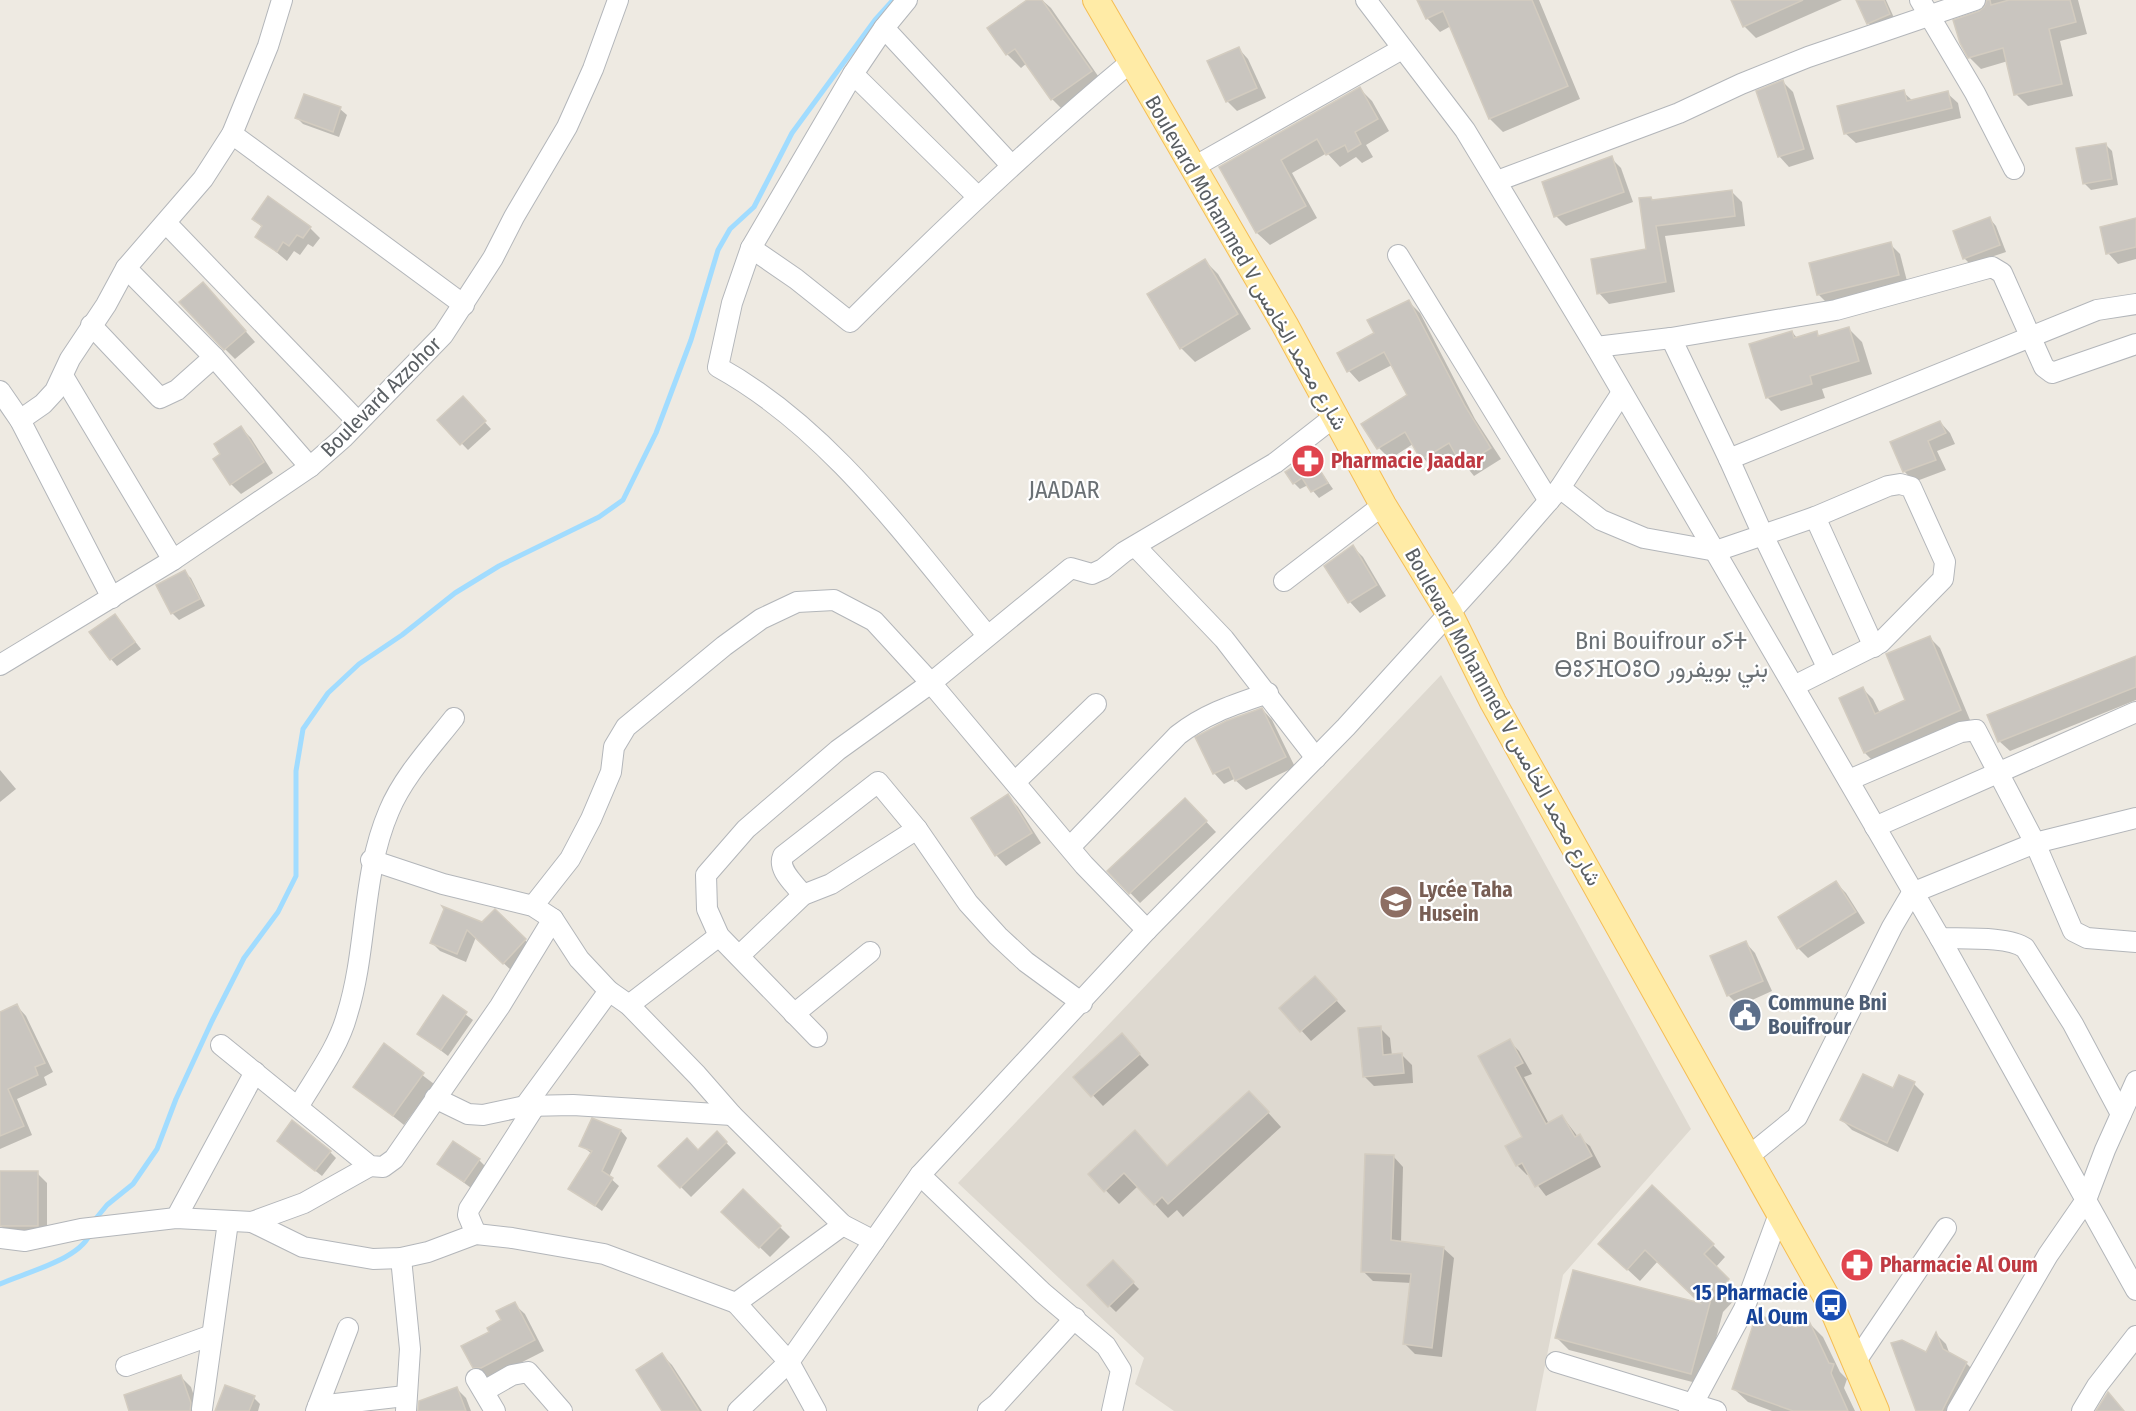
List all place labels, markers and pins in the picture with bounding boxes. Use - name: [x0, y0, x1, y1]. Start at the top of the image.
- pharmacy icon: Pharmacie Jaadar: [1290, 443, 1326, 479]
- place label: Pharmacie Jaadar: [1331, 448, 1484, 474]
- place label: Lycée Taha Husein: [1419, 877, 1513, 927]
- school or university icon: Lycée Taha Husein: [1378, 884, 1414, 920]
- place label: Commune Bni Bouifrour: [1768, 990, 1887, 1040]
- public building icon: Commune Bni Bouifrour: [1727, 997, 1763, 1033]
- pharmacy icon: Pharmacie Al Oum: [1839, 1247, 1875, 1283]
- place label: Pharmacie Al Oum: [1880, 1252, 2038, 1278]
- place label: 15 Pharmacie Al Oum: [1693, 1280, 1808, 1330]
- bus stop icon: 15 Pharmacie Al Oum: [1813, 1287, 1849, 1323]

